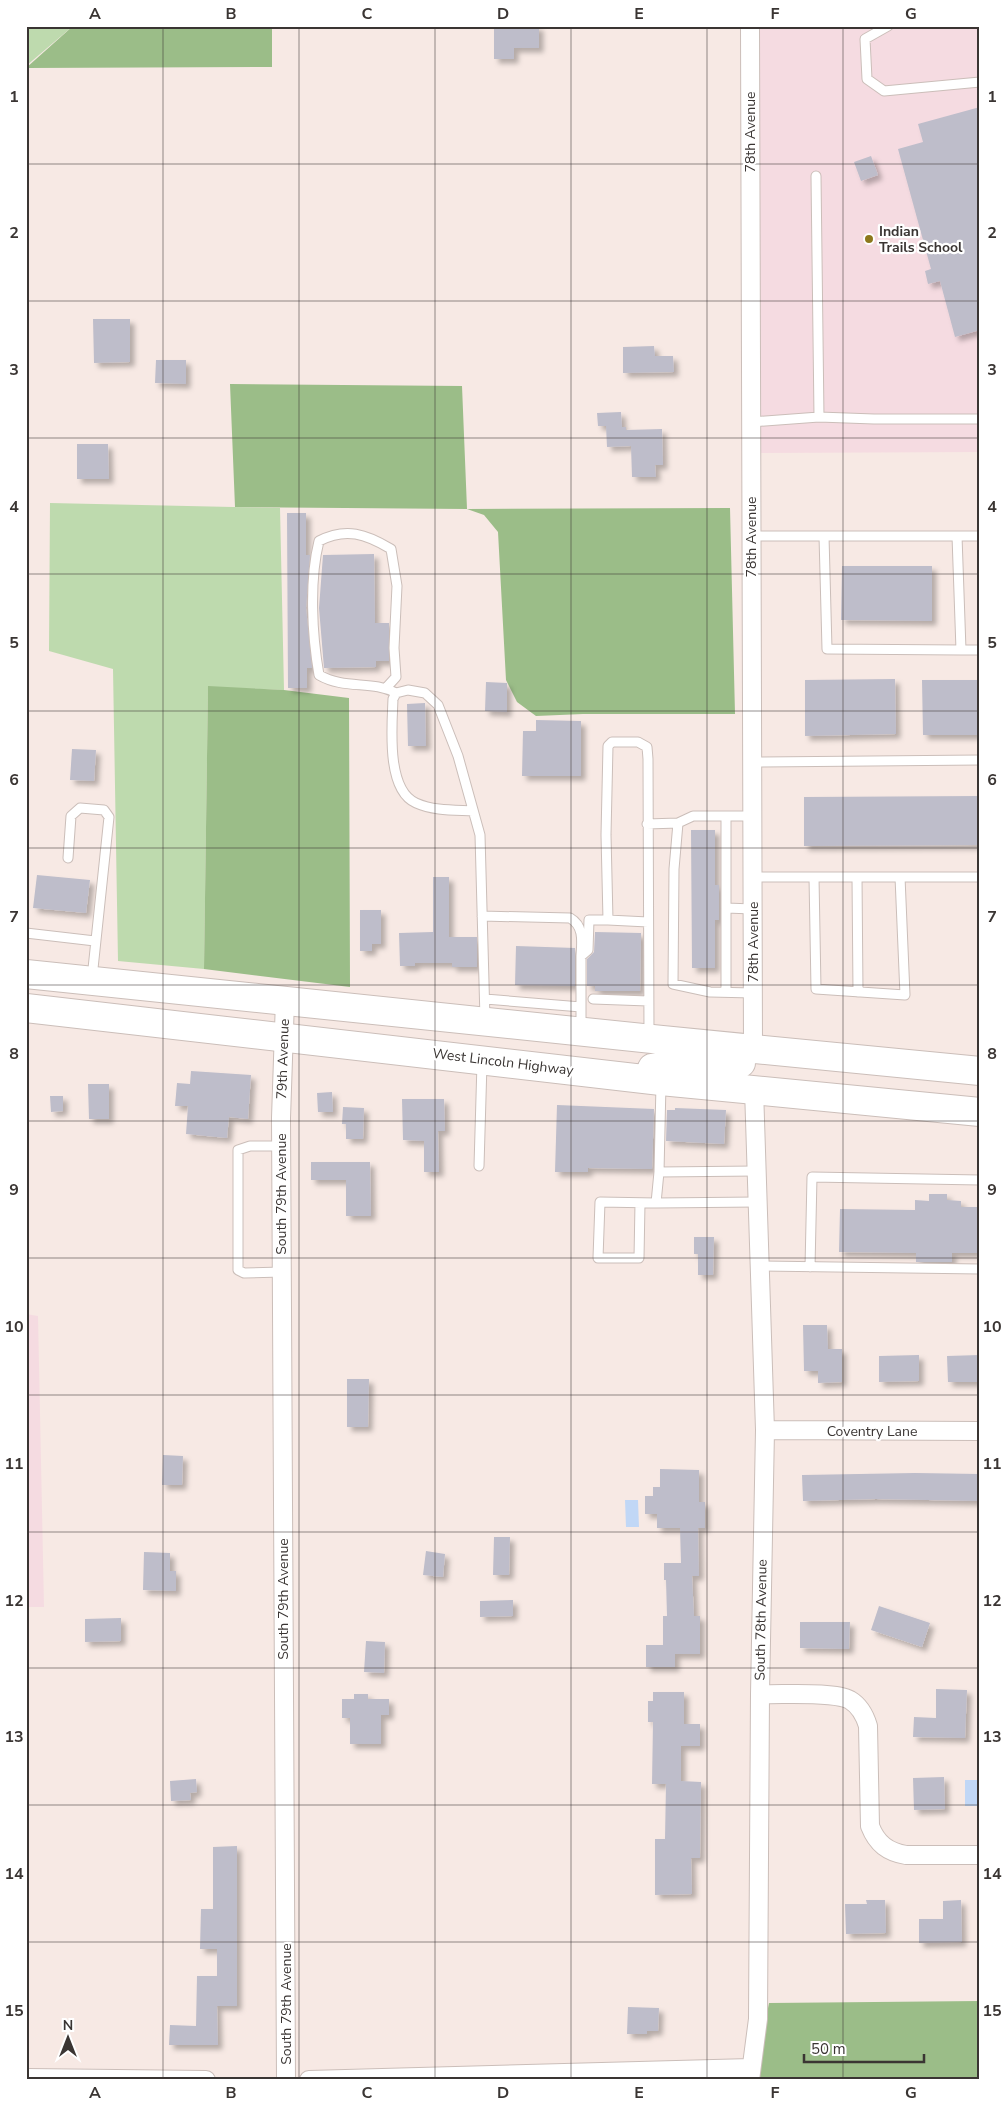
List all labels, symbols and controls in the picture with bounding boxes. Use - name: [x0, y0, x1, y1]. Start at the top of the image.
- text: A: [89, 3, 101, 25]
- text: B: [225, 3, 237, 25]
- text: C: [362, 3, 373, 25]
- text: D: [497, 3, 509, 25]
- text: E: [634, 3, 644, 25]
- text: F: [771, 3, 780, 25]
- text: G: [905, 3, 917, 25]
- text: 1: [9, 86, 19, 108]
- text: 1: [987, 86, 997, 108]
- street label: 78th Avenue: [741, 92, 760, 172]
- text: 2: [9, 222, 19, 244]
- place label: Indian Trails School: [879, 222, 963, 257]
- text: 2: [987, 222, 997, 244]
- marker: Indian Trails School: [863, 233, 875, 245]
- text: 3: [9, 359, 19, 381]
- text: 3: [987, 359, 997, 381]
- text: 4: [9, 496, 19, 518]
- text: 4: [987, 496, 997, 518]
- street label: 78th Avenue: [742, 497, 761, 577]
- text: 5: [9, 632, 19, 654]
- text: 5: [987, 632, 997, 654]
- text: 6: [9, 769, 19, 791]
- text: 6: [987, 769, 997, 791]
- street label: 78th Avenue: [744, 902, 763, 982]
- text: 7: [9, 906, 19, 928]
- text: 7: [987, 906, 997, 928]
- street label: 79th Avenue: [272, 1018, 294, 1100]
- text: 8: [9, 1043, 19, 1065]
- text: 8: [987, 1043, 997, 1065]
- street label: West Lincoln Highway: [431, 1044, 575, 1080]
- street label: South 79th Avenue: [272, 1133, 291, 1255]
- text: 9: [9, 1179, 19, 1201]
- text: 9: [987, 1179, 997, 1201]
- text: 10: [4, 1316, 24, 1338]
- text: 10: [982, 1316, 1002, 1338]
- street label: Coventry Lane: [827, 1422, 917, 1441]
- text: 11: [4, 1453, 24, 1475]
- text: 11: [982, 1453, 1002, 1475]
- street label: South 79th Avenue: [274, 1538, 293, 1660]
- street label: South 78th Avenue: [750, 1559, 772, 1681]
- text: 12: [4, 1590, 24, 1612]
- text: 12: [982, 1590, 1002, 1612]
- text: 13: [4, 1726, 24, 1748]
- text: 13: [982, 1726, 1002, 1748]
- text: 14: [4, 1863, 24, 1885]
- text: 14: [982, 1863, 1002, 1885]
- street label: South 79th Avenue: [277, 1943, 296, 2065]
- text: 15: [4, 2000, 24, 2022]
- text: 15: [982, 2000, 1002, 2022]
- north arrow: [42, 2014, 92, 2064]
- text: N: [63, 2016, 73, 2035]
- scale bar: [804, 2031, 924, 2063]
- text: 50 m: [811, 2039, 846, 2059]
- text: A: [89, 2082, 101, 2104]
- text: B: [225, 2082, 237, 2104]
- text: C: [362, 2082, 373, 2104]
- text: D: [497, 2082, 509, 2104]
- text: E: [634, 2082, 644, 2104]
- text: F: [771, 2082, 780, 2104]
- text: G: [905, 2082, 917, 2104]

